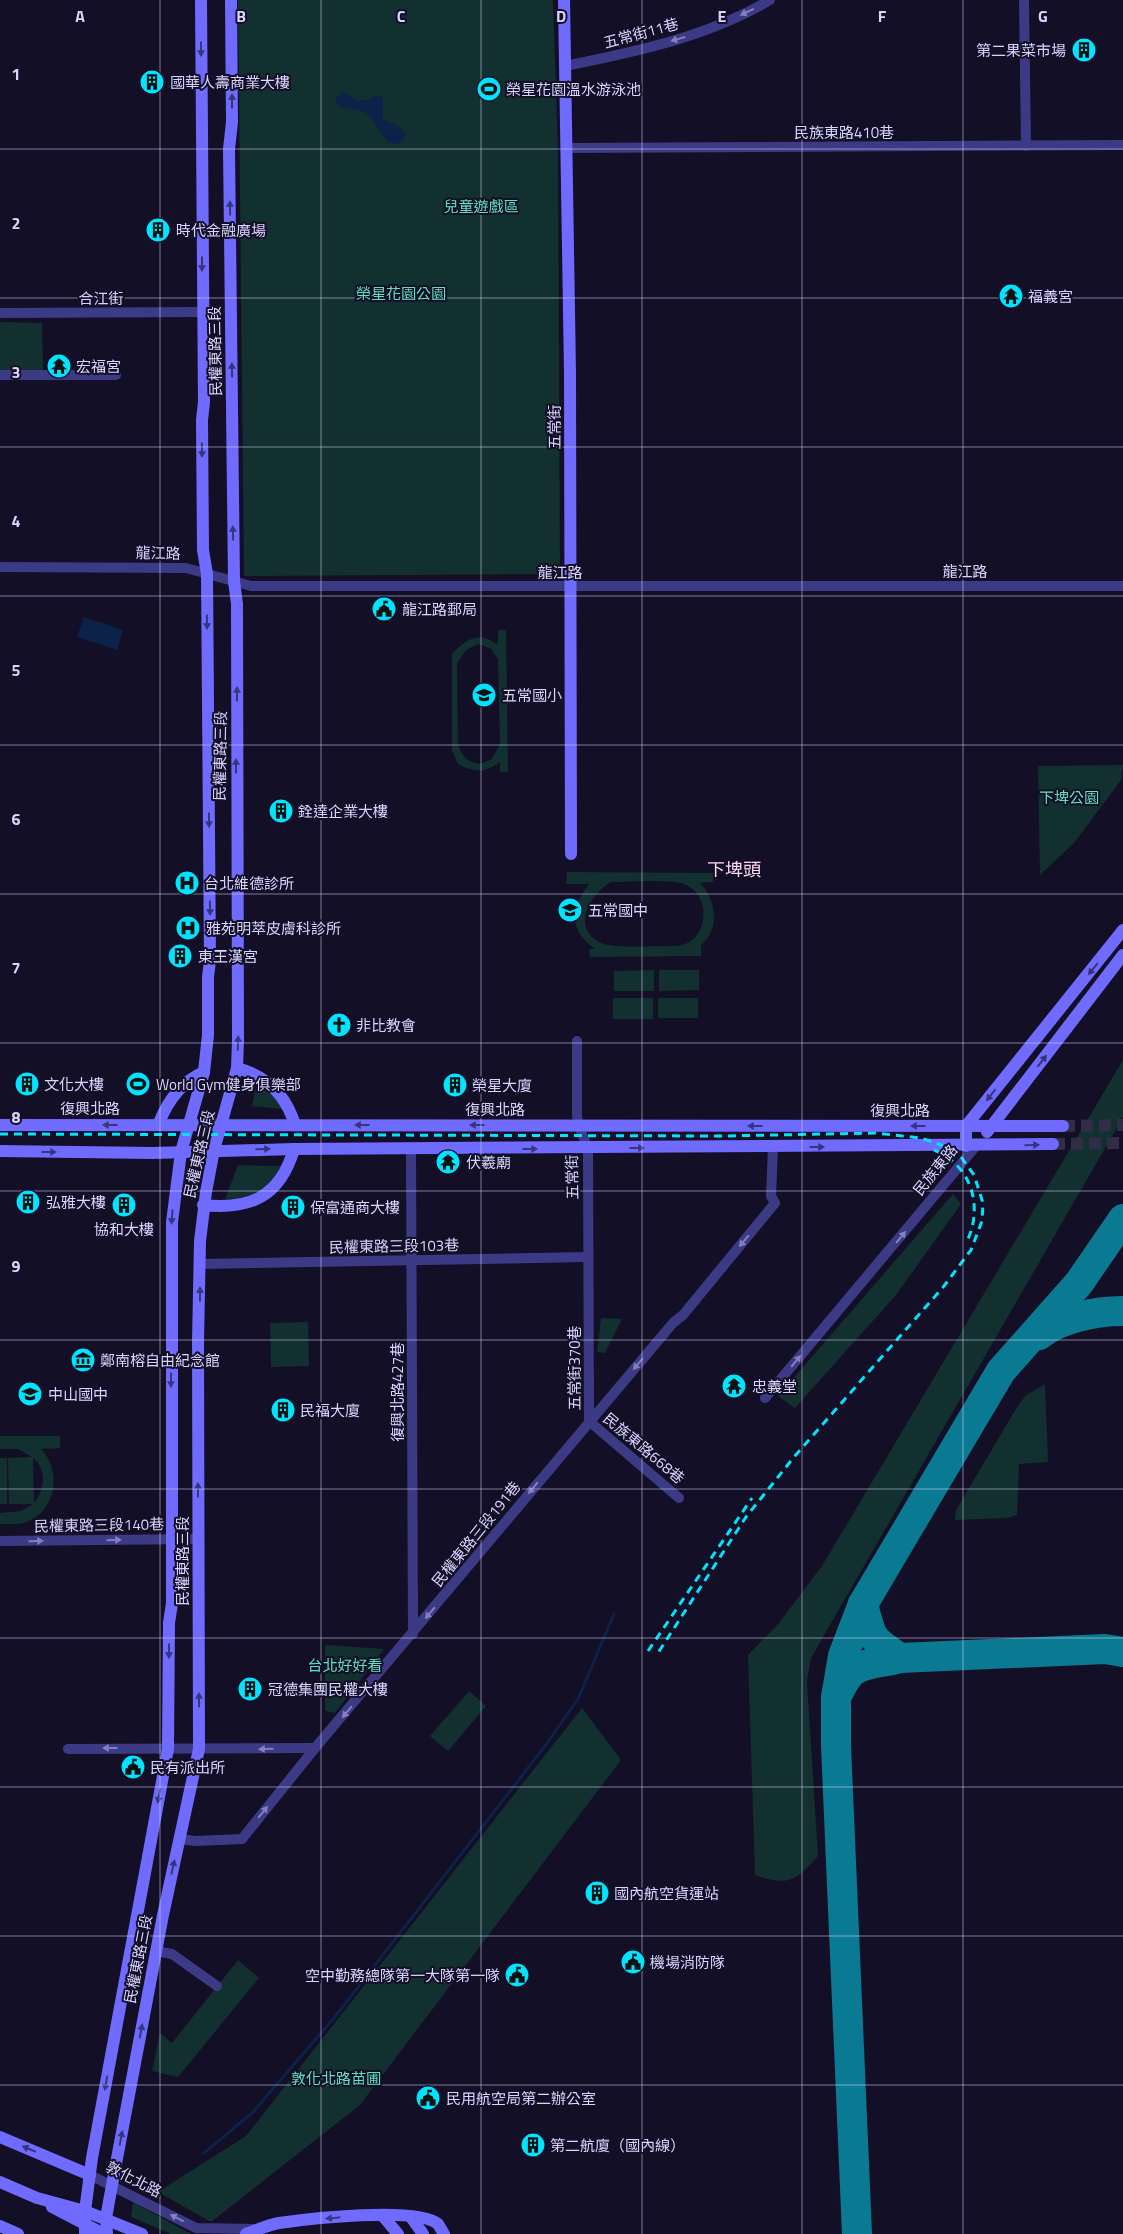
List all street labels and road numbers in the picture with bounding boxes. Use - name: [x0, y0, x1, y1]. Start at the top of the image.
- street label: 五常街11巷: [601, 12, 681, 54]
- street label: 民族東路410巷: [794, 121, 894, 144]
- street label: 合江街: [78, 287, 124, 310]
- street label: 民權東路三段: [203, 306, 227, 396]
- street label: 五常街: [543, 404, 566, 450]
- street label: 龍江路: [135, 541, 181, 565]
- street label: 龍江路: [942, 560, 988, 583]
- street label: 龍江路: [537, 561, 583, 584]
- street label: 民權東路三段: [208, 711, 232, 801]
- street label: 復興北路: [60, 1097, 120, 1120]
- street label: 復興北路: [465, 1098, 525, 1121]
- street label: 復興北路: [870, 1099, 930, 1122]
- street label: 民權東路三段: [178, 1108, 220, 1200]
- street label: 民族東路: [907, 1139, 963, 1201]
- street label: 五常街: [560, 1154, 584, 1200]
- street label: 民權東路三段103巷: [329, 1233, 459, 1259]
- street label: 五常街370巷: [563, 1325, 586, 1411]
- street label: 復興北路427巷: [386, 1342, 409, 1442]
- street label: 民族東路668巷: [598, 1407, 690, 1489]
- street label: 民權東路三段191巷: [426, 1476, 526, 1592]
- street label: 民權東路三段140巷: [34, 1512, 164, 1538]
- street label: 民權東路三段: [171, 1516, 194, 1606]
- street label: 民權東路三段: [118, 1913, 158, 2005]
- street label: 敦化北路: [102, 2155, 166, 2203]

